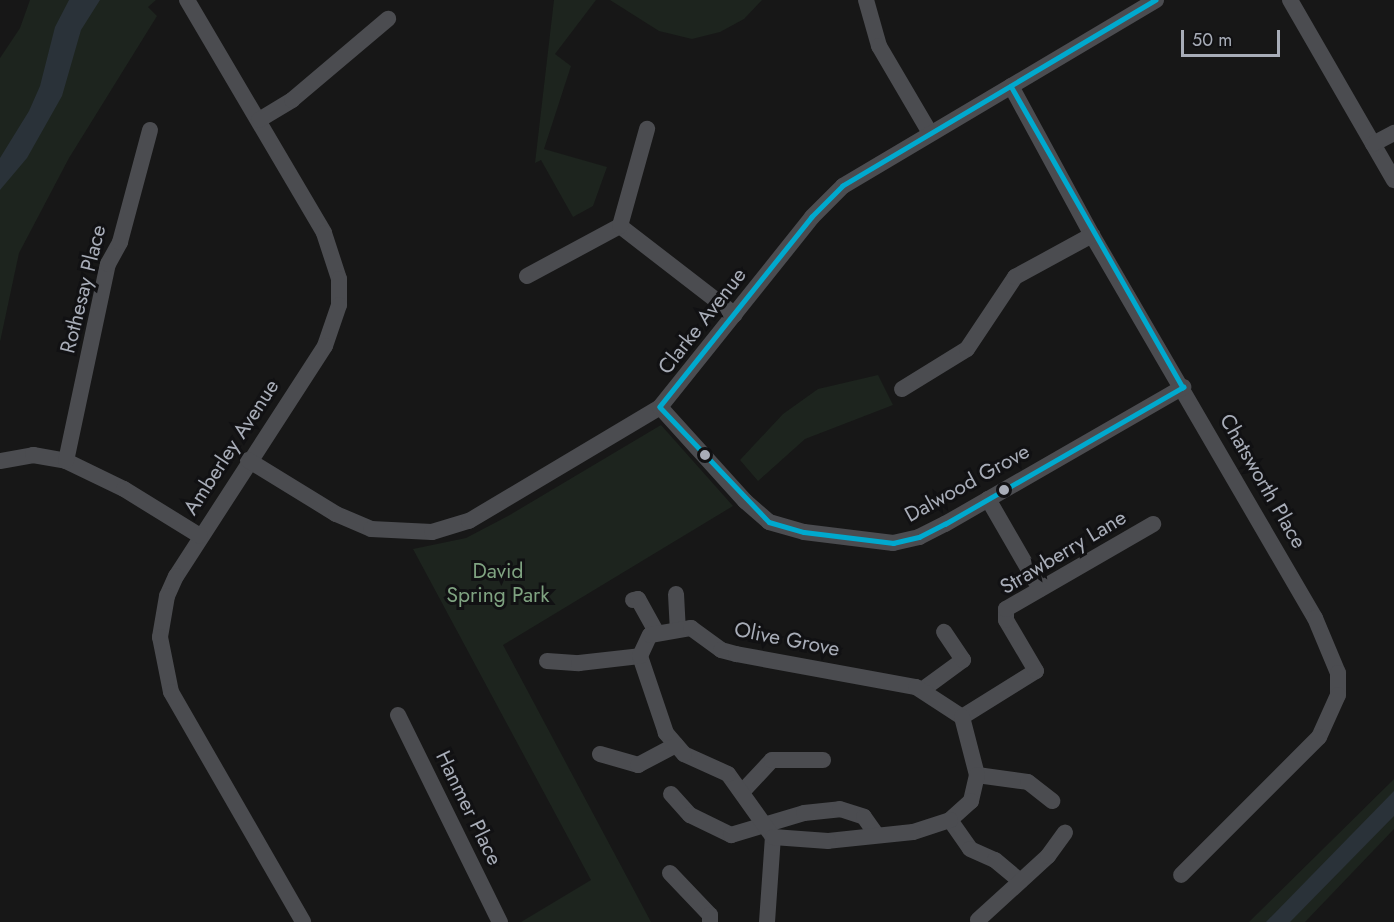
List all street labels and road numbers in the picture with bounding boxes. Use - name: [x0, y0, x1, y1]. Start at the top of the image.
- street label: Rothesay Place: [55, 222, 111, 356]
- street label: Clarke Avenue: [653, 263, 751, 379]
- street label: Amberley Avenue: [178, 375, 284, 519]
- street label: Chatsworth Place: [1214, 409, 1312, 553]
- street label: Dalwood Grove: [900, 438, 1034, 528]
- street label: Strawberry Lane: [995, 504, 1131, 600]
- street label: Olive Grove: [732, 616, 842, 662]
- street label: Hanmer Place: [430, 747, 508, 869]

